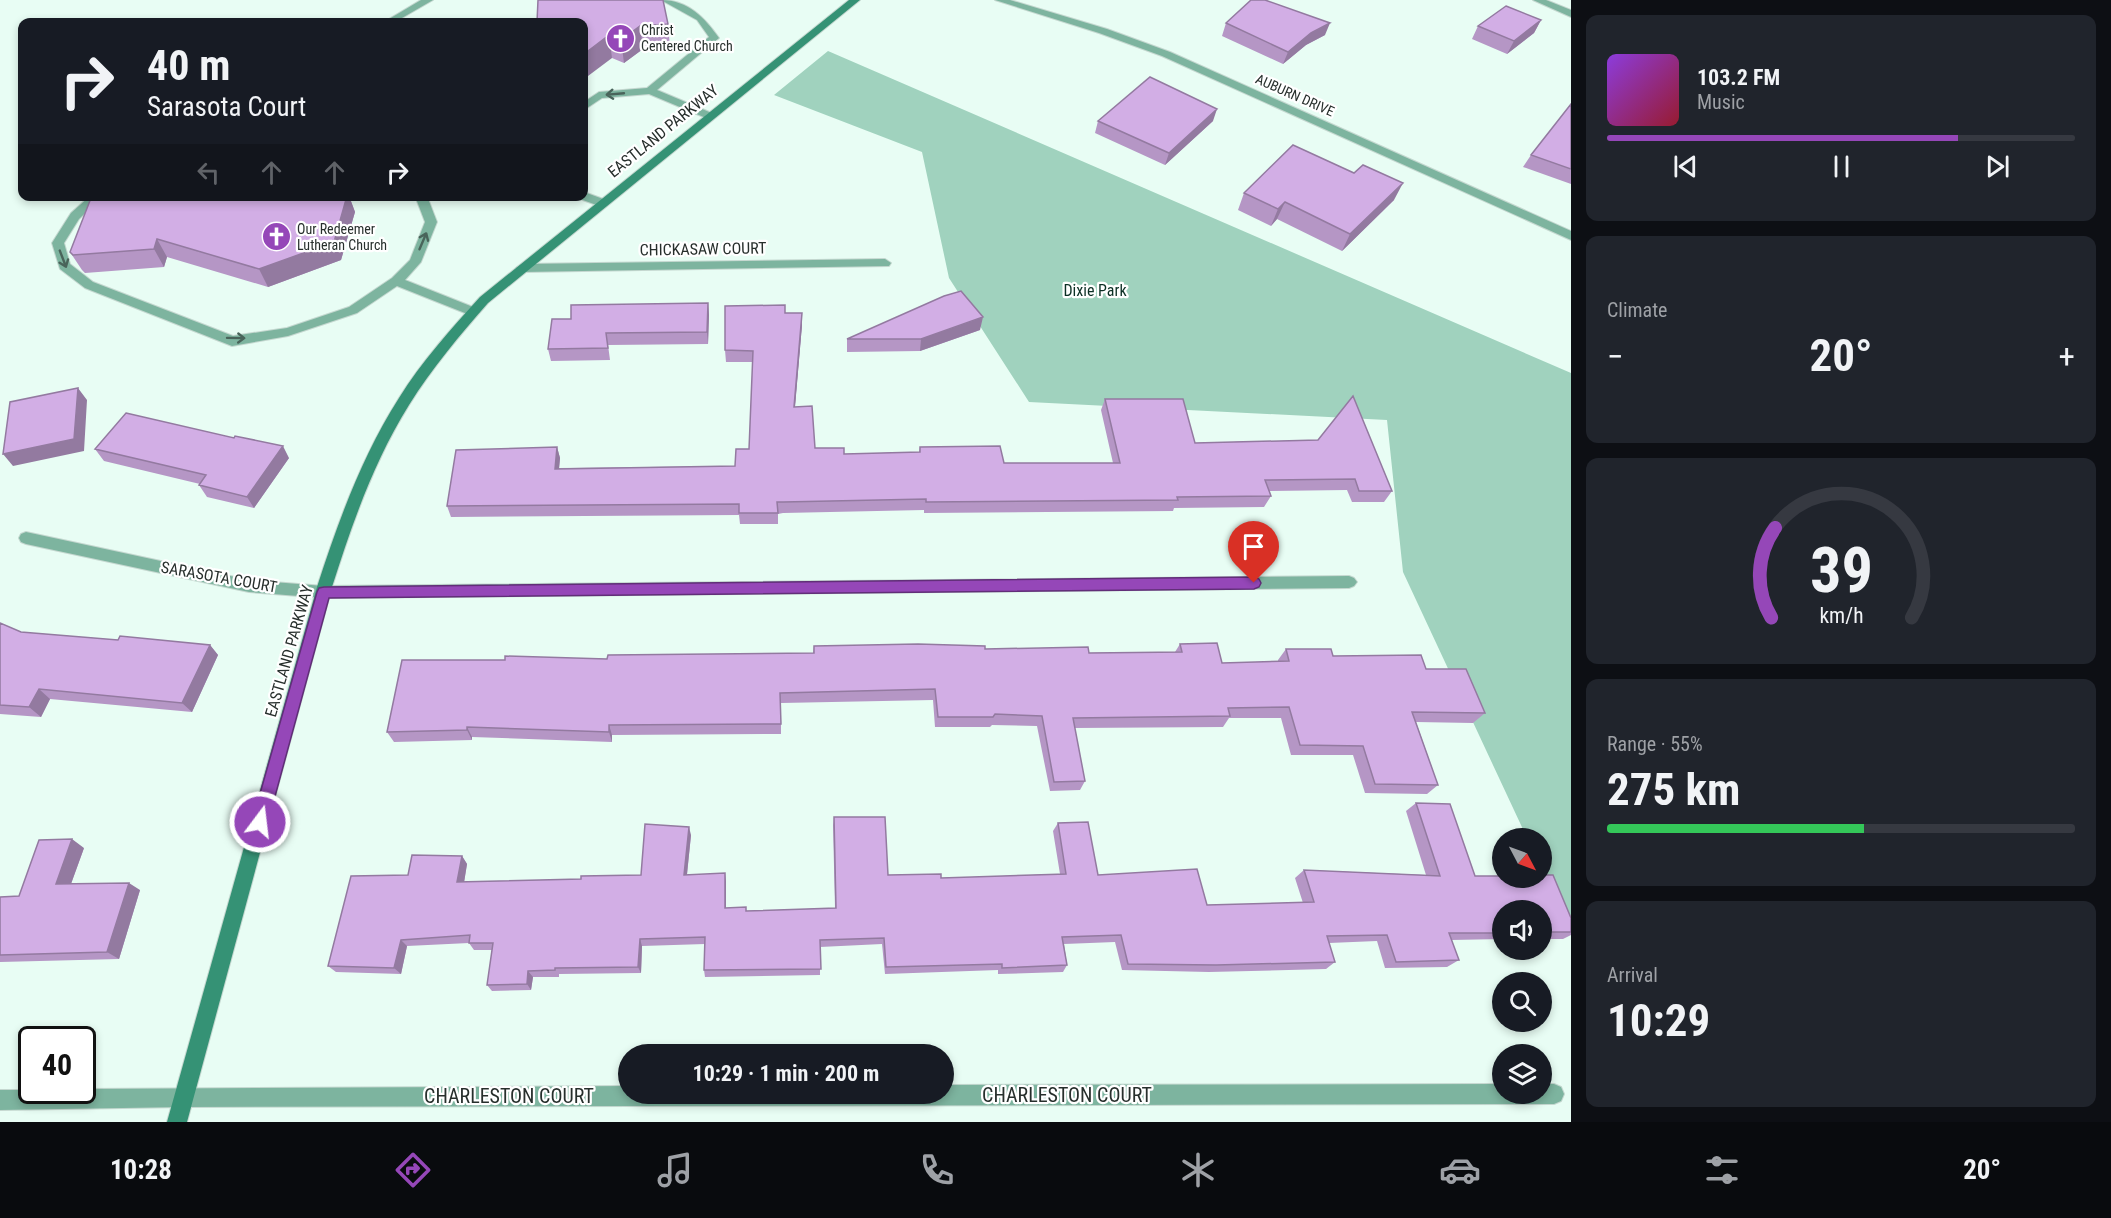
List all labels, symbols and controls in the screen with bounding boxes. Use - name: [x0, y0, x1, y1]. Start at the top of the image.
- church icon: Christ Centered Church: [604, 22, 636, 54]
- place label: Christ Centered Church: [641, 22, 733, 54]
- text: 40 m: [147, 41, 230, 90]
- icon: right: [48, 42, 126, 120]
- text: 103.2 FM: [1697, 65, 1780, 90]
- street label: AUBURN DRIVE: [1253, 71, 1337, 119]
- street label: EASTLAND PARKWAY: [604, 80, 722, 181]
- one-way arrow: [606, 89, 626, 100]
- text: Music: [1697, 90, 1745, 114]
- text: Sarasota Court: [147, 91, 306, 123]
- icon: previous: [1669, 150, 1702, 183]
- icon: pause: [1825, 150, 1858, 183]
- icon: next: [1981, 150, 2014, 183]
- icon: left: [192, 156, 225, 189]
- icon: ahead: [255, 156, 288, 189]
- icon: ahead: [318, 156, 351, 189]
- icon: right: [381, 156, 414, 189]
- church icon: Our Redeemer Lutheran Church: [260, 221, 292, 253]
- place label: Our Redeemer Lutheran Church: [297, 221, 387, 253]
- one-way arrow: [418, 233, 429, 251]
- street label: CHICKASAW COURT: [639, 238, 767, 260]
- one-way arrow: [59, 250, 70, 268]
- park label: Dixie Park: [1063, 281, 1127, 300]
- text: Climate: [1607, 298, 1667, 322]
- text: 20°: [1810, 329, 1873, 382]
- one-way arrow: [225, 333, 245, 344]
- text: −: [1607, 337, 1624, 376]
- text: +: [2059, 337, 2075, 376]
- pin: [1228, 521, 1279, 583]
- icon: arrive: [1237, 530, 1270, 563]
- text: 39: [1809, 534, 1873, 607]
- street label: SARASOTA COURT: [160, 557, 278, 597]
- street label: EASTLAND PARKWAY: [261, 582, 317, 719]
- text: km/h: [1819, 603, 1863, 628]
- text: Range · 55%: [1607, 732, 1703, 756]
- text: 275 km: [1607, 763, 1740, 816]
- position arrow: [228, 790, 292, 854]
- north arrow: [1492, 828, 1552, 888]
- map controls: [1492, 828, 1552, 1104]
- button: sound: [1492, 900, 1552, 960]
- text: Arrival: [1607, 963, 1658, 987]
- button: search: [1492, 972, 1552, 1032]
- text: 10:29: [1607, 994, 1710, 1047]
- speed limit sign: 40: [18, 1026, 96, 1104]
- button: layers: [1492, 1044, 1552, 1104]
- text: 10:29 · 1 min · 200 m: [693, 1061, 879, 1086]
- street label: CHARLESTON COURT: [982, 1083, 1152, 1107]
- street label: CHARLESTON COURT: [424, 1084, 594, 1108]
- icon: directions: [392, 1149, 434, 1191]
- icon: music: [654, 1149, 696, 1191]
- icon: phone: [916, 1149, 958, 1191]
- icon: climate: [1177, 1149, 1219, 1191]
- icon: car: [1439, 1149, 1481, 1191]
- icon: filters: [1701, 1149, 1743, 1191]
- text: 10:28: [110, 1154, 172, 1186]
- text: 20°: [1963, 1154, 2001, 1186]

